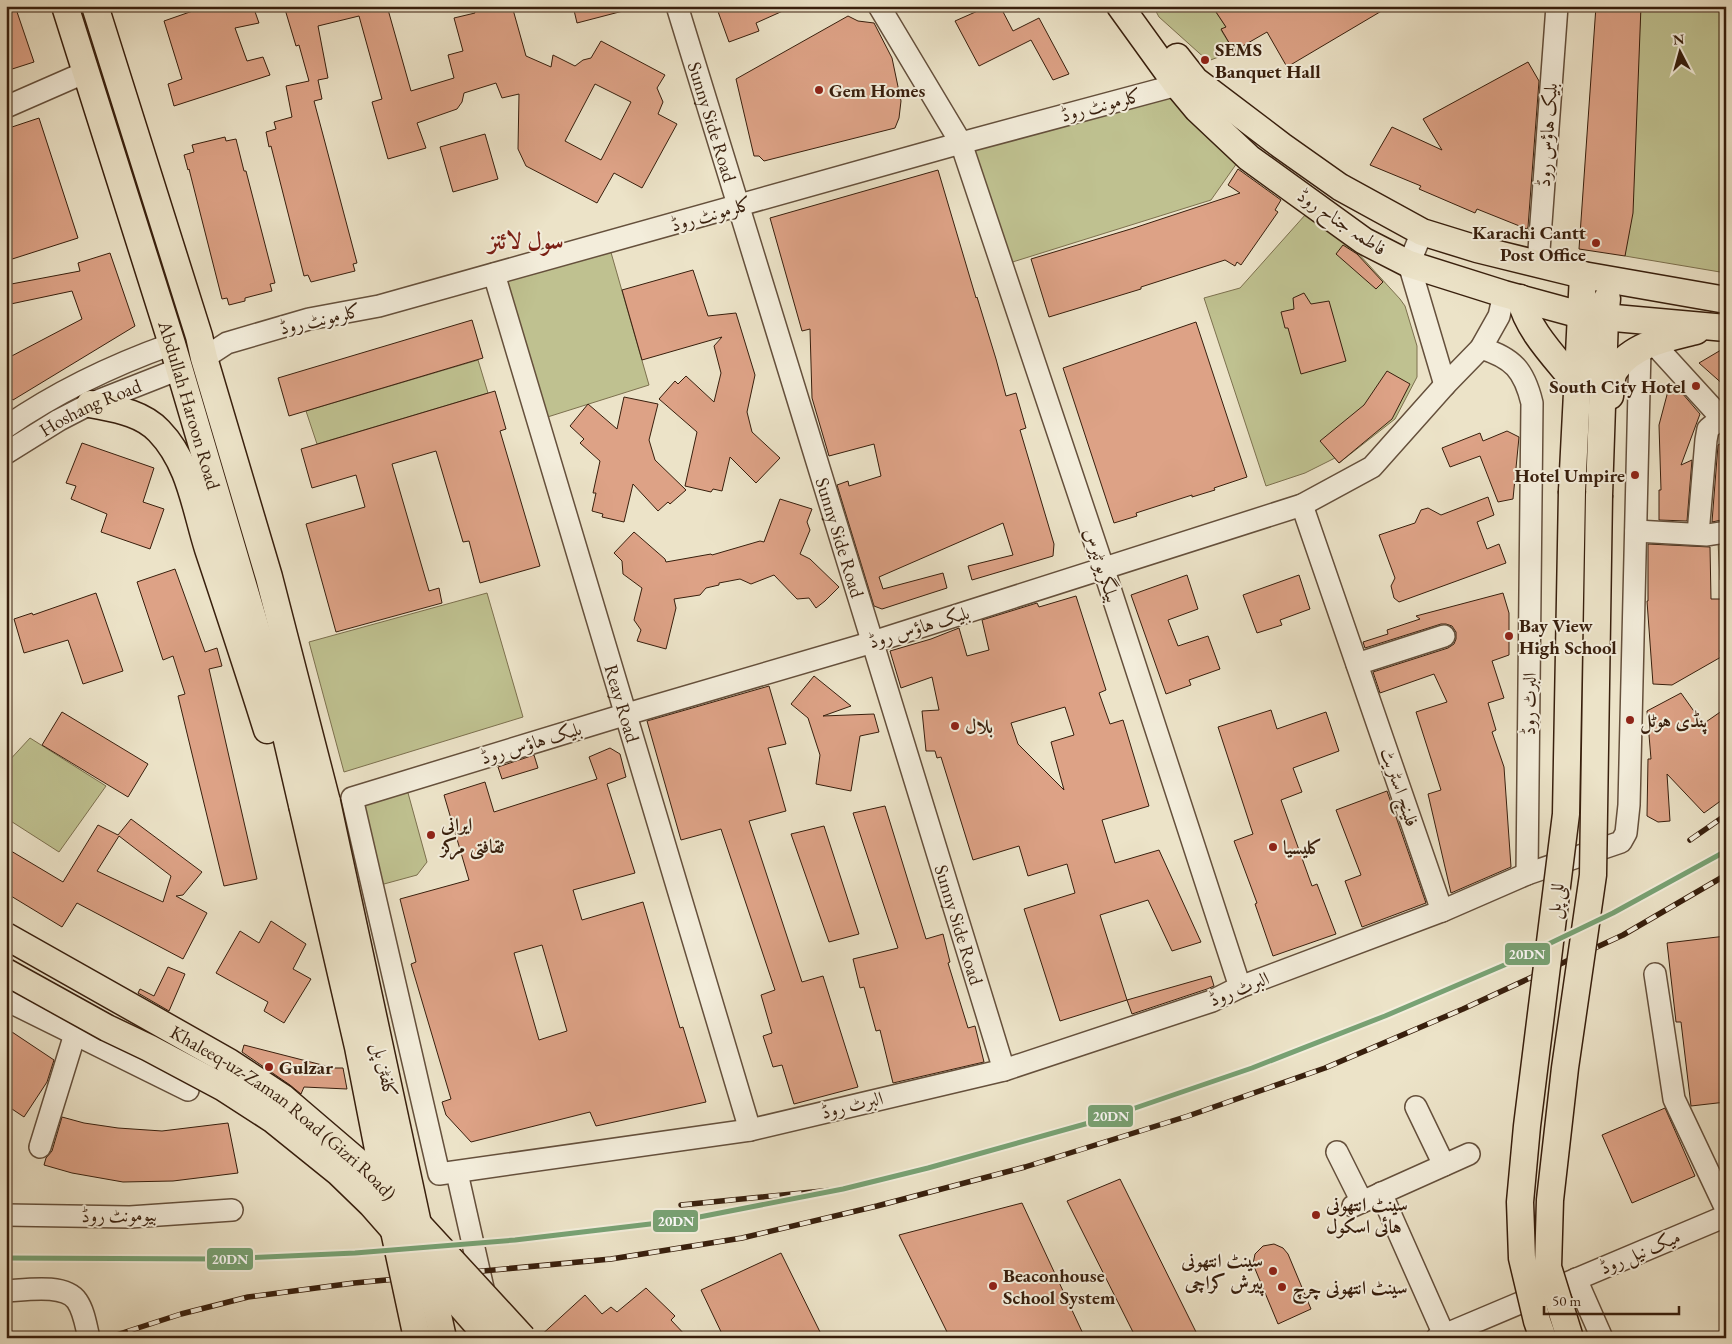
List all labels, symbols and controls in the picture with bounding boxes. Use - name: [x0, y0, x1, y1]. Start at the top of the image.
- north arrow: [1654, 28, 1704, 78]
- text: N: [1672, 29, 1686, 49]
- place label: SEMS Banquet Hall: [1215, 37, 1321, 84]
- marker: SEMS Banquet Hall: [1199, 54, 1211, 66]
- street label: Sunny Side Road: [682, 58, 743, 185]
- place label: Gem Homes: [829, 78, 925, 103]
- street label: کلرمونٹ روڈ: [1058, 82, 1144, 128]
- street label: بلیک ہاؤس روڈ: [1531, 82, 1563, 188]
- marker: Gem Homes: [813, 84, 825, 96]
- street label: فاطمہ جناح روڈ: [1290, 183, 1392, 265]
- street label: کلرمونٹ روڈ: [668, 191, 754, 237]
- place label: Karachi Cantt Post Office: [1472, 220, 1586, 267]
- district label: سول لائنز: [485, 225, 564, 256]
- marker: Karachi Cantt Post Office: [1590, 237, 1602, 249]
- street label: کلرمونٹ روڈ: [277, 298, 363, 340]
- street label: Abdullah Haroon Road: [153, 316, 227, 493]
- street label: Hoshang Road: [34, 373, 145, 442]
- place label: South City Hotel: [1549, 374, 1687, 399]
- marker: South City Hotel: [1690, 380, 1702, 392]
- place label: Hotel Umpire: [1515, 463, 1625, 488]
- marker: Hotel Umpire: [1629, 469, 1641, 481]
- street label: Sunny Side Road: [810, 474, 871, 601]
- street label: بیلگریو ٹیرس: [1078, 525, 1126, 605]
- street label: بلیک ہاؤس روڈ: [866, 600, 972, 654]
- place label: Bay View High School: [1519, 613, 1617, 660]
- marker: Bay View High School: [1503, 630, 1515, 642]
- street label: Reay Road: [599, 661, 646, 746]
- street label: البرٹ روڈ: [1516, 672, 1542, 736]
- place label: پنڈی ہوٹل: [1640, 708, 1708, 735]
- place label: بلال: [965, 714, 994, 739]
- marker: پنڈی ہوٹل: [1624, 714, 1636, 726]
- street label: بلیک ہاؤس روڈ: [478, 716, 584, 770]
- marker: بلال: [949, 720, 961, 732]
- street label: فلینچ اسٹریٹ: [1370, 744, 1425, 831]
- place label: ایرانی ثقافتی مرکز: [439, 812, 505, 860]
- marker: ایرانی ثقافتی مرکز: [425, 829, 437, 841]
- place label: کلیسیا: [1283, 835, 1322, 860]
- marker: کلیسیا: [1267, 841, 1279, 853]
- street label: Sunny Side Road: [929, 861, 990, 988]
- street label: للی پل: [1540, 882, 1572, 920]
- line badge: 20DN: [1504, 942, 1551, 966]
- text: 20DN: [1509, 945, 1546, 963]
- street label: البرٹ روڈ: [1205, 966, 1273, 1012]
- street label: Khaleeq-uz-Zaman Road (Gizri Road): [166, 1019, 402, 1205]
- street label: کلفٹن پل: [366, 1040, 403, 1100]
- place label: Gulzar: [279, 1055, 333, 1080]
- marker: Gulzar: [263, 1061, 275, 1073]
- street label: البرٹ روڈ: [818, 1085, 886, 1125]
- line badge: 20DN: [1087, 1104, 1134, 1128]
- text: 20DN: [1093, 1107, 1130, 1125]
- place label: سینٹ انتھونی ہائی اسکول: [1325, 1192, 1408, 1239]
- street label: بیومونٹ روڈ: [81, 1202, 157, 1228]
- line badge: 20DN: [652, 1209, 699, 1233]
- marker: سینٹ انتھونی ہائی اسکول: [1310, 1209, 1322, 1221]
- text: 20DN: [658, 1212, 695, 1230]
- street label: میک نیل روڈ: [1596, 1224, 1685, 1281]
- line badge: 20DN: [206, 1247, 254, 1271]
- place label: سینٹ انتھونی پیرش کراچی: [1180, 1248, 1264, 1297]
- text: 20DN: [212, 1250, 249, 1268]
- place label: Beaconhouse School System: [1003, 1263, 1116, 1310]
- marker: سینٹ انتھونی پیرش کراچی: [1267, 1265, 1279, 1277]
- place label: سینٹ انتھونی چرچ: [1292, 1275, 1408, 1305]
- marker: Beaconhouse School System: [987, 1280, 999, 1292]
- marker: سینٹ انتھونی چرچ: [1276, 1281, 1288, 1293]
- scale bar: [1544, 1284, 1680, 1316]
- text: 50 m: [1552, 1291, 1581, 1310]

